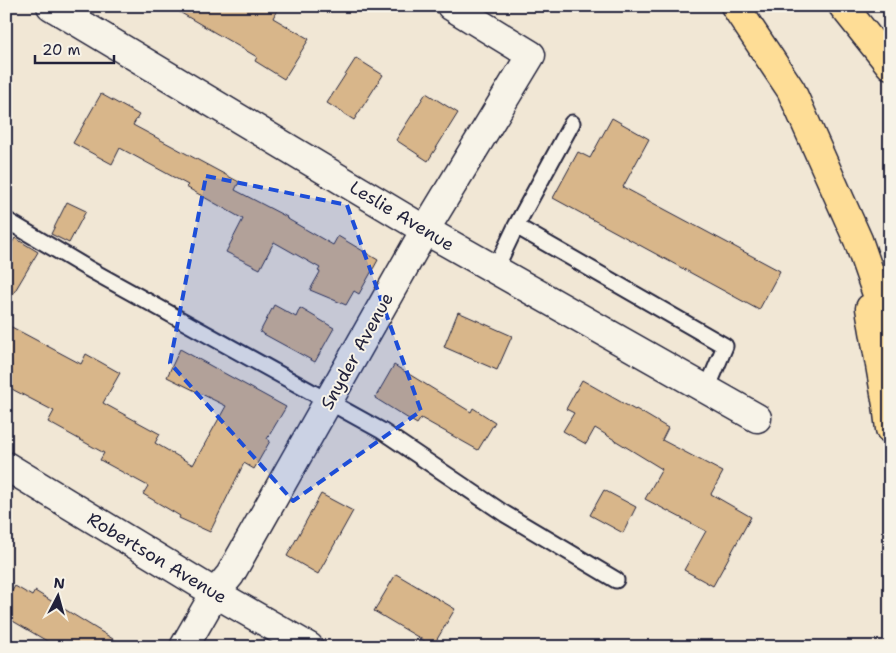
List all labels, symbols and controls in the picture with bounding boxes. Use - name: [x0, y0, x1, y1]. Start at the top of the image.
- scale bar: [35, 32, 114, 64]
- text: 20 m: [42, 40, 81, 60]
- street label: Leslie Avenue: [345, 175, 459, 257]
- street label: Snyder Avenue: [315, 288, 399, 414]
- street label: Robertson Avenue: [83, 507, 231, 609]
- north arrow: [32, 570, 82, 620]
- text: N: [53, 574, 66, 593]

